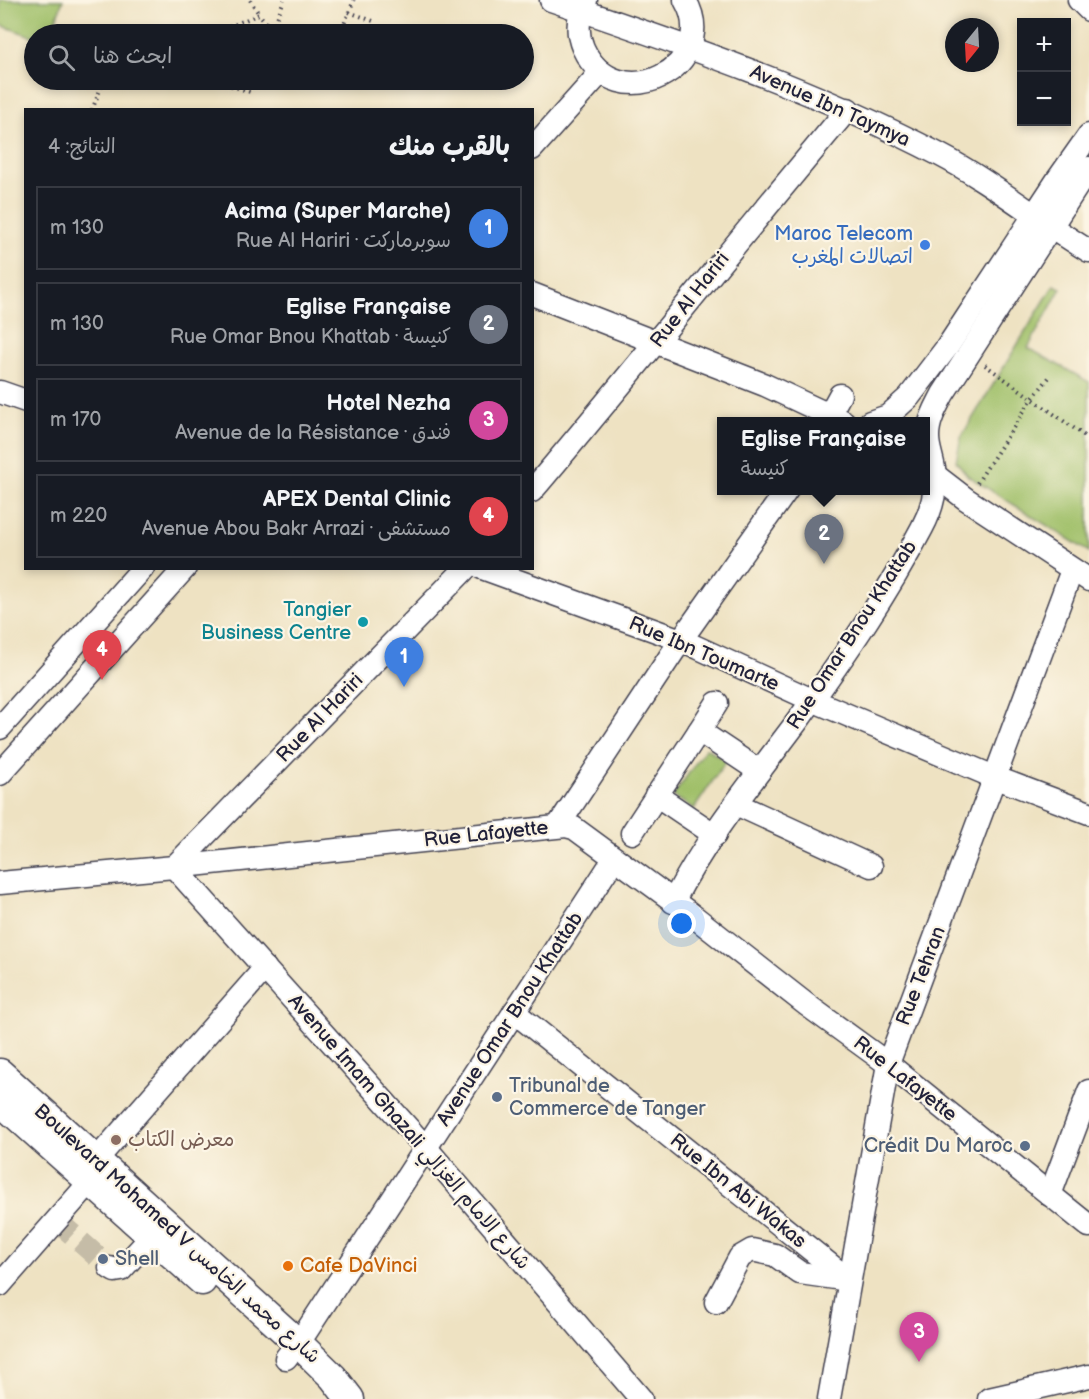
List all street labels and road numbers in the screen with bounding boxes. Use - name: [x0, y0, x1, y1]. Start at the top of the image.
- street label: Avenue Ibn Taymya: [746, 60, 914, 152]
- street label: Rue Al Hariri: [645, 248, 735, 352]
- street label: Rue Omar Bnou Khattab: [782, 536, 922, 734]
- street label: Rue Ibn Toumarte: [625, 611, 783, 697]
- street label: Rue Al Hariri: [272, 668, 368, 768]
- street label: Rue Lafayette: [423, 816, 549, 852]
- street label: Avenue Omar Bnou Khattab: [432, 907, 588, 1131]
- street label: Rue Tehran: [891, 923, 951, 1029]
- street label: Avenue Imam Ghazali شارع الامام الغزالي: [279, 989, 535, 1278]
- street label: Rue Lafayette: [848, 1031, 962, 1127]
- street label: Boulevard Mohamed V شارع محمد الخامس: [28, 1099, 325, 1370]
- street label: Rue Ibn Abi Wakas: [665, 1129, 811, 1253]

